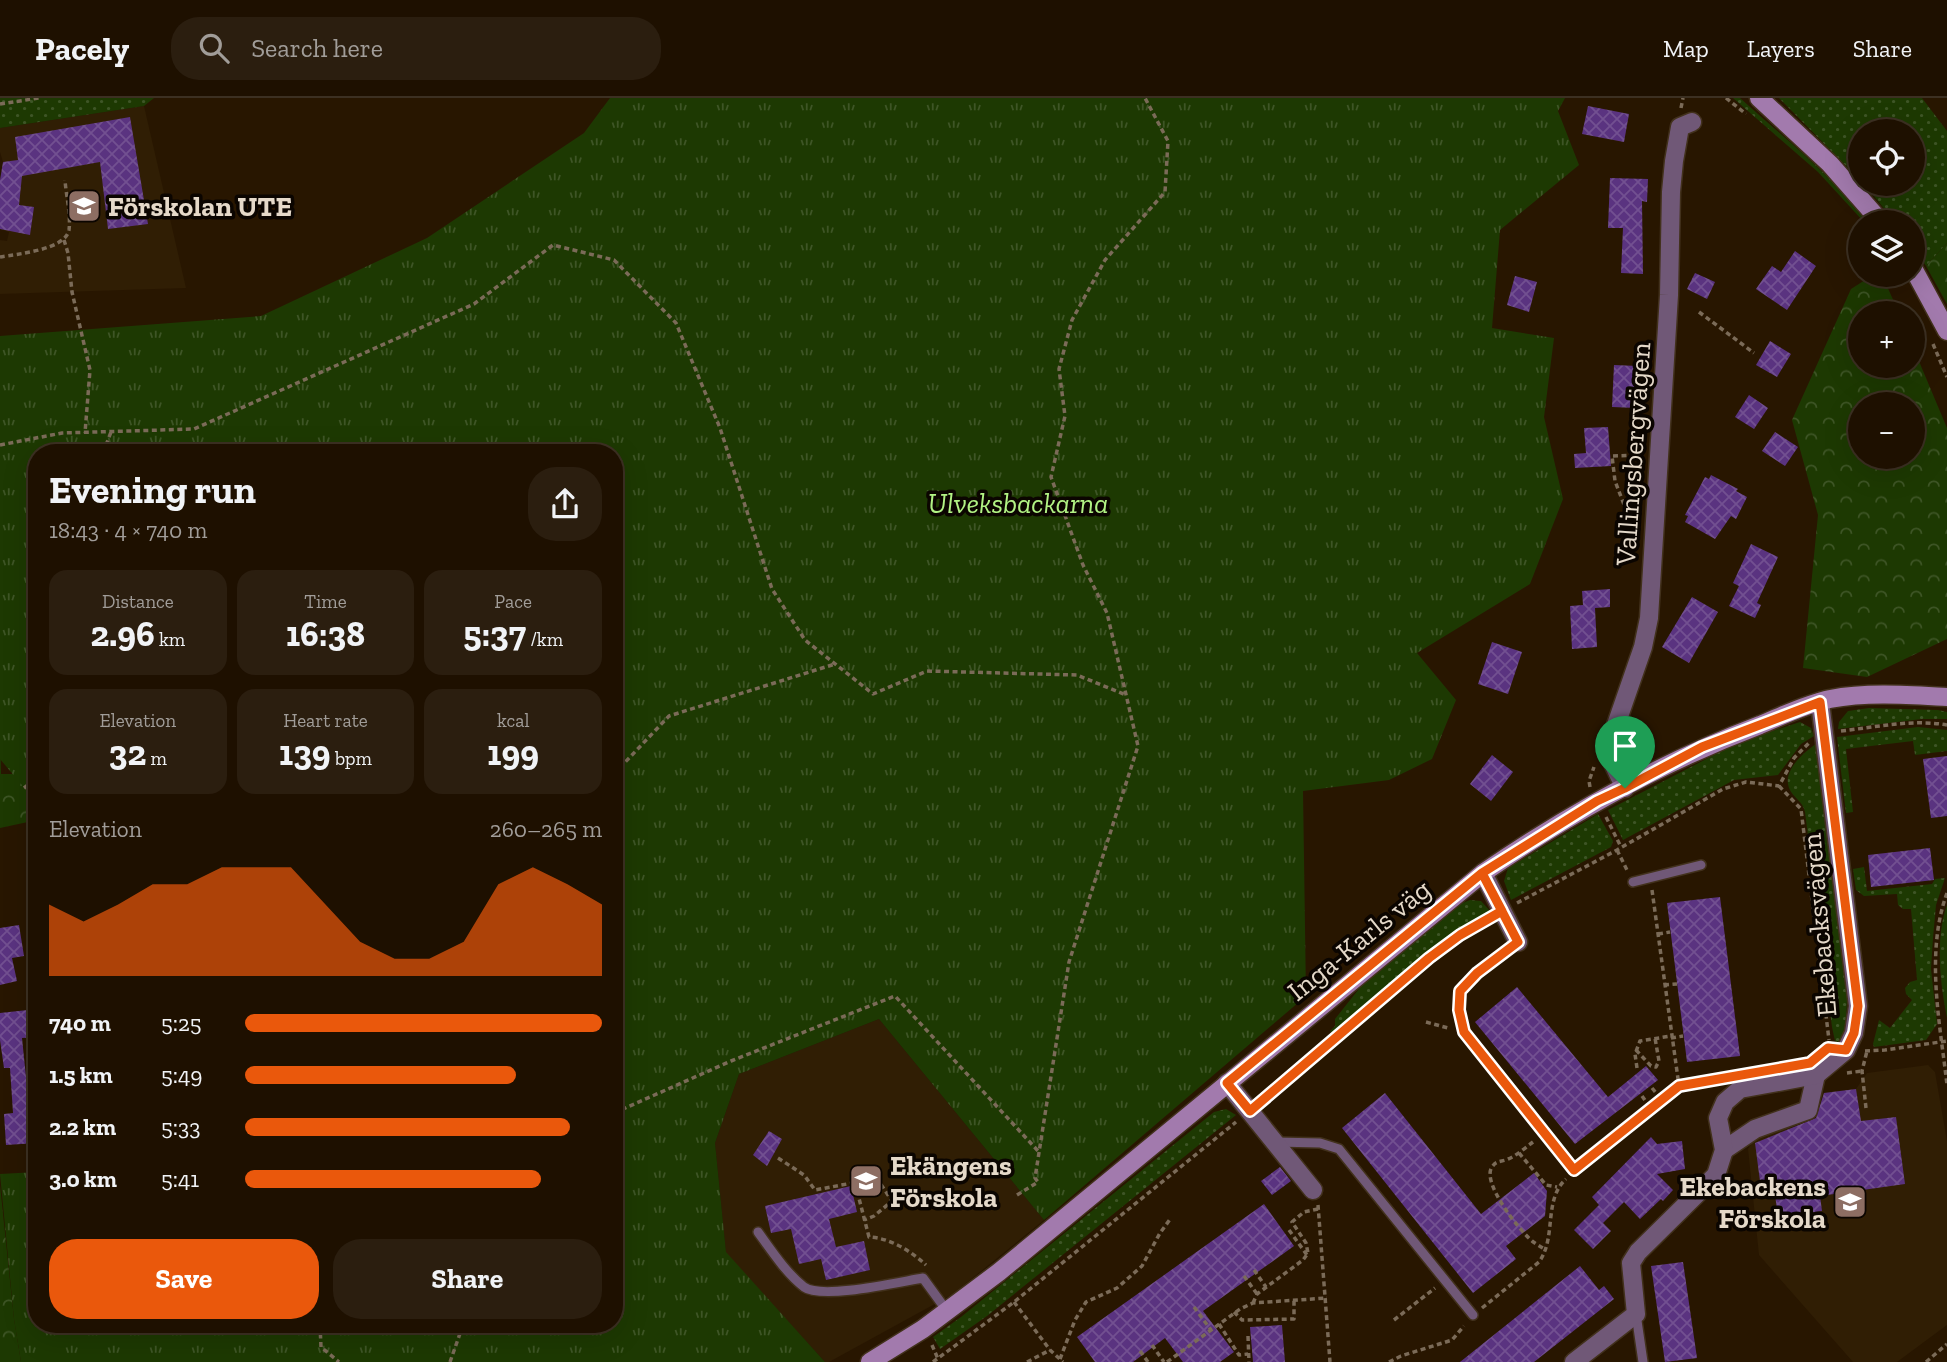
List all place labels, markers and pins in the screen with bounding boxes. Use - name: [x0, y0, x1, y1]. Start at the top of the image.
- school or university icon: Förskolan UTE: [65, 187, 103, 225]
- place label: Förskolan UTE: [108, 190, 292, 223]
- pin: [1595, 716, 1655, 788]
- place label: Ekängens Förskola: [890, 1149, 1012, 1214]
- school or university icon: Ekängens Förskola: [847, 1162, 885, 1200]
- place label: Ekebackens Förskola: [1679, 1170, 1826, 1235]
- school or university icon: Ekebackens Förskola: [1831, 1183, 1869, 1221]

